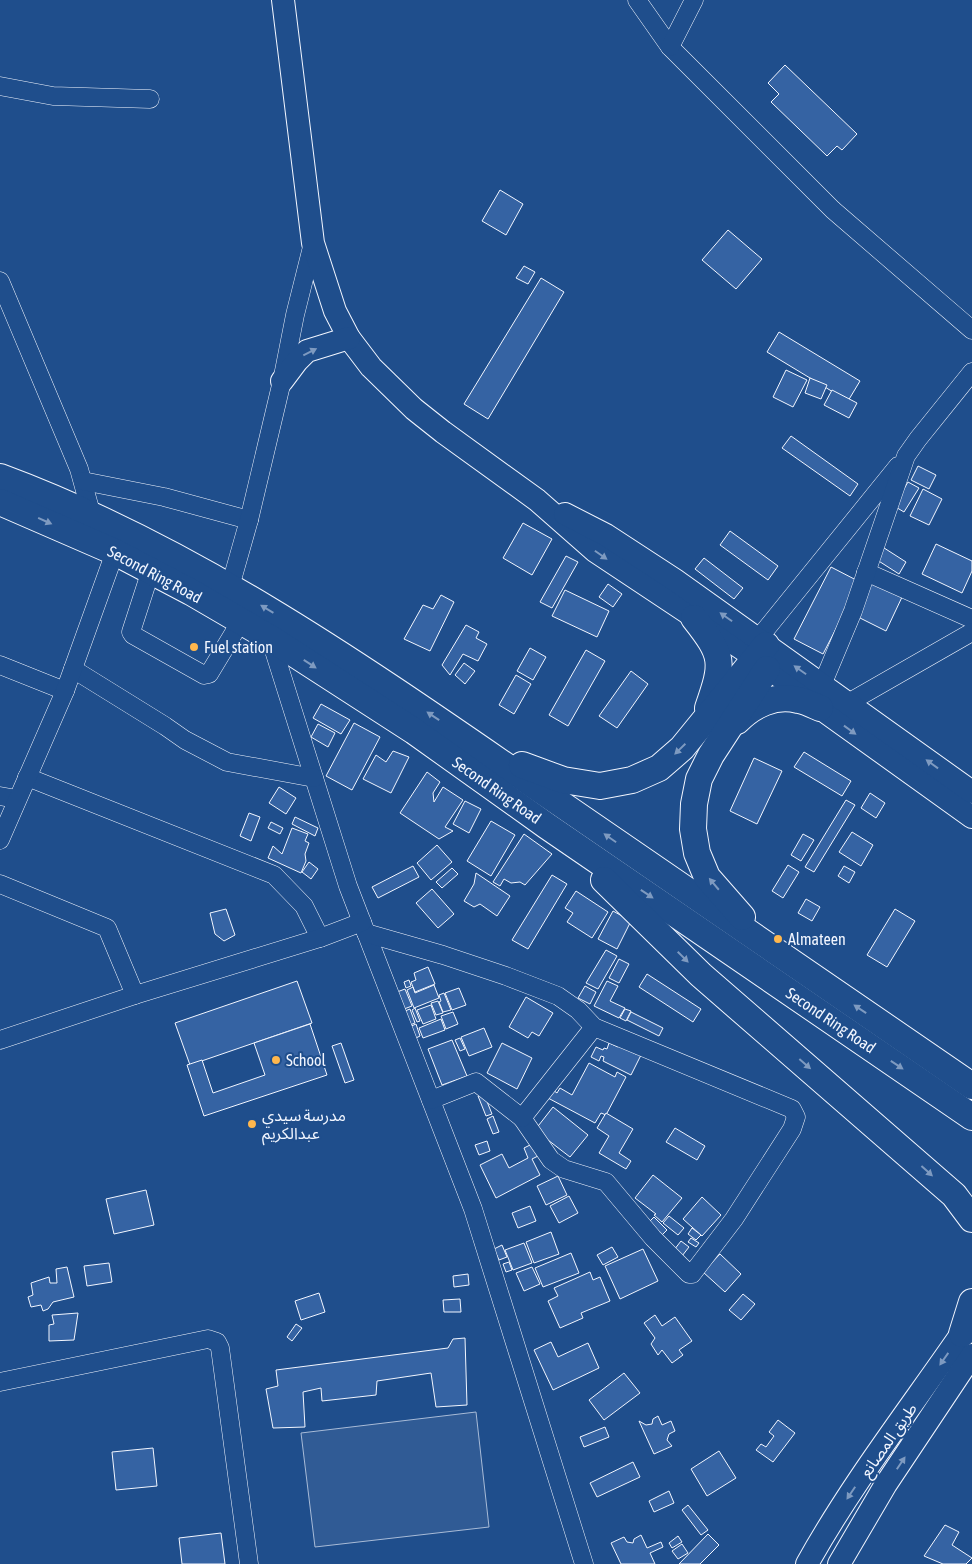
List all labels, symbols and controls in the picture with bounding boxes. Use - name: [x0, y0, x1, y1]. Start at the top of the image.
- one-way arrow: [303, 348, 318, 356]
- one-way arrow: [38, 517, 52, 525]
- street label: Second Ring Road: [104, 542, 205, 607]
- one-way arrow: [594, 550, 608, 560]
- one-way arrow: [260, 605, 273, 614]
- one-way arrow: [719, 612, 733, 622]
- place label: Fuel station: [204, 638, 273, 656]
- marker: Fuel station: [188, 641, 200, 653]
- one-way arrow: [304, 660, 317, 669]
- one-way arrow: [793, 665, 807, 675]
- one-way arrow: [426, 711, 440, 721]
- one-way arrow: [843, 725, 857, 735]
- one-way arrow: [674, 743, 686, 755]
- street label: Second Ring Road: [449, 753, 545, 828]
- one-way arrow: [926, 759, 939, 769]
- one-way arrow: [603, 833, 617, 843]
- one-way arrow: [708, 878, 719, 891]
- one-way arrow: [640, 889, 654, 899]
- place label: Almateen: [788, 930, 846, 948]
- marker: Almateen: [772, 933, 784, 945]
- one-way arrow: [676, 951, 688, 963]
- street label: Second Ring Road: [782, 983, 879, 1057]
- one-way arrow: [853, 1004, 866, 1014]
- place label: School: [286, 1051, 326, 1069]
- marker: School: [270, 1054, 282, 1066]
- one-way arrow: [798, 1059, 811, 1070]
- one-way arrow: [890, 1060, 903, 1070]
- place label: مدرسة سيدي عبدالكريم: [262, 1106, 346, 1146]
- marker: مدرسة سيدي عبدالكريم: [246, 1118, 258, 1130]
- one-way arrow: [921, 1165, 933, 1177]
- one-way arrow: [939, 1352, 949, 1366]
- street label: طريق المصانع: [856, 1399, 924, 1483]
- one-way arrow: [896, 1456, 905, 1469]
- one-way arrow: [847, 1486, 856, 1499]

